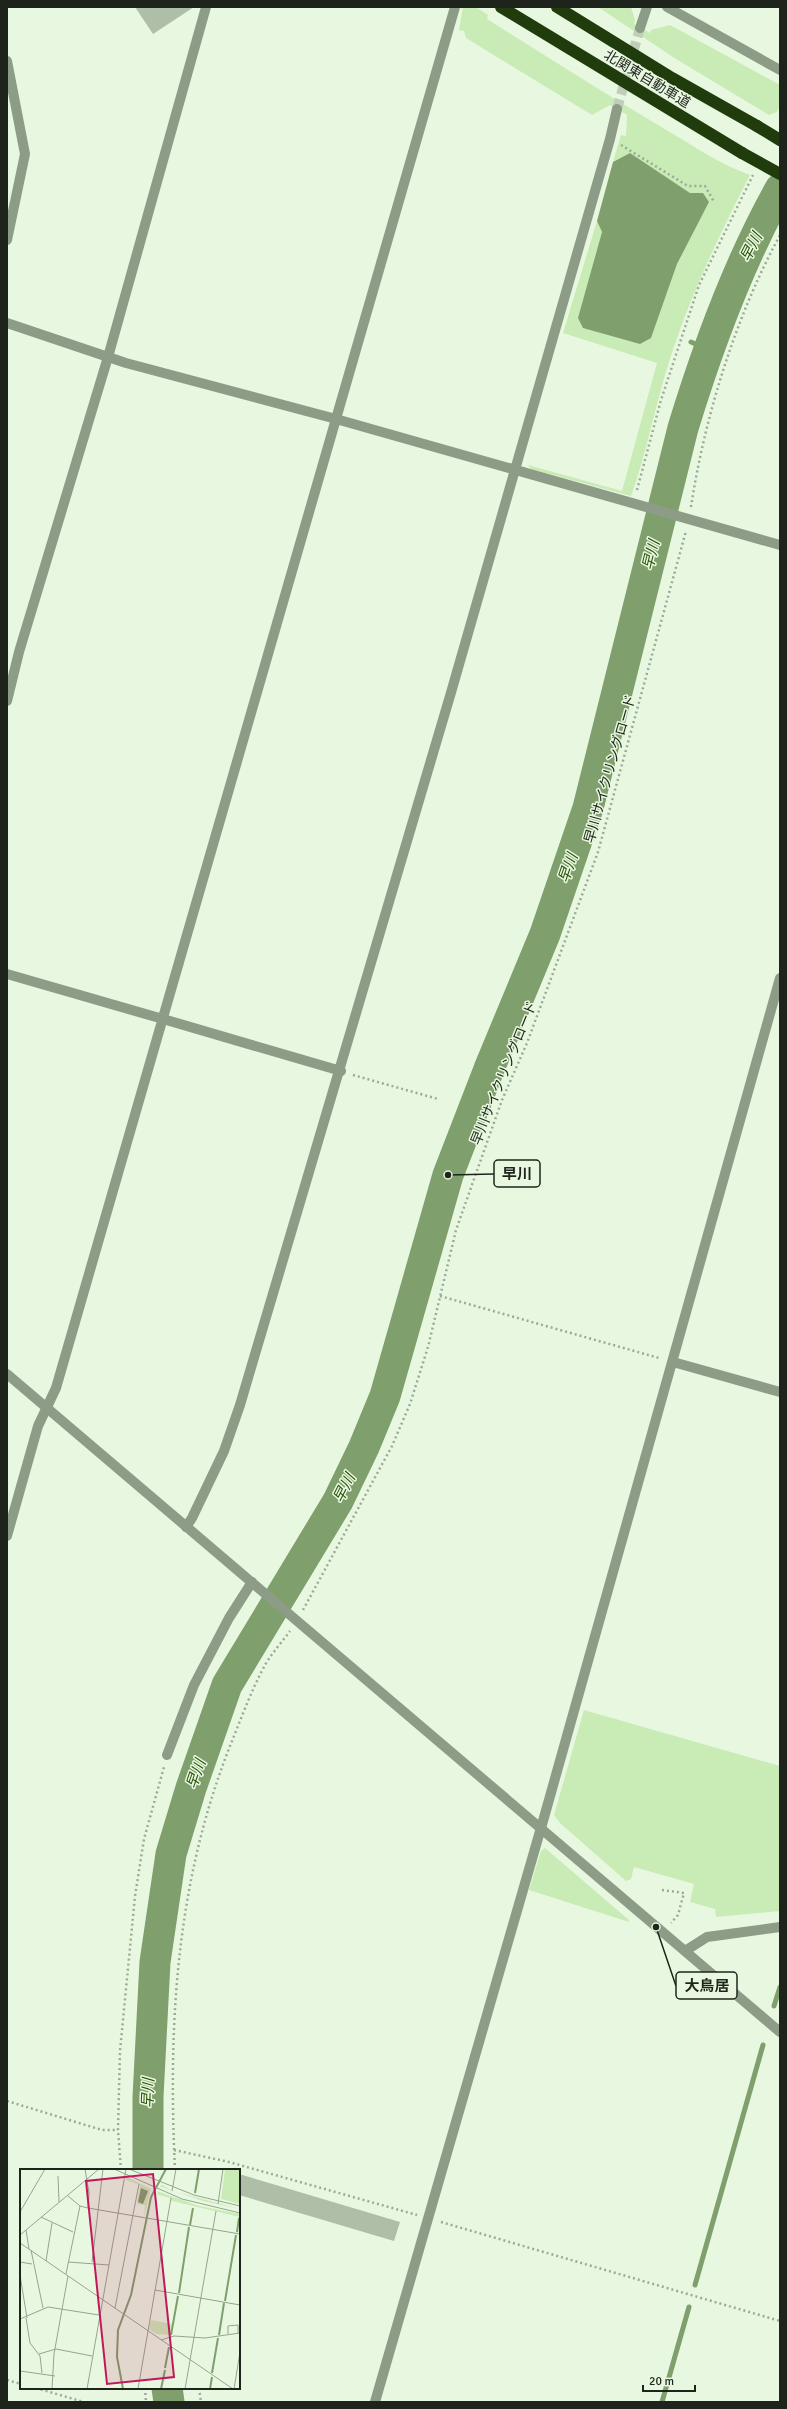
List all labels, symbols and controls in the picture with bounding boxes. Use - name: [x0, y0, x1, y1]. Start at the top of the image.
- street label: 北関東自動車道: [601, 46, 693, 112]
- water label: 早川: [736, 228, 767, 264]
- water label: 早川: [639, 536, 664, 572]
- street label: 早川サイクリングロード: [581, 693, 639, 845]
- water label: 早川: [555, 849, 582, 885]
- street label: 早川サイクリングロード: [467, 999, 541, 1147]
- callout: 早川: [494, 1160, 540, 1187]
- text: 早川: [502, 1165, 532, 1183]
- water label: 早川: [329, 1469, 360, 1505]
- water label: 早川: [183, 1755, 210, 1791]
- callout: 大鳥居: [676, 1972, 737, 1999]
- text: 大鳥居: [684, 1977, 730, 1995]
- water label: 早川: [138, 2076, 158, 2108]
- inset map: [20, 2169, 240, 2389]
- scale bar: [643, 2367, 695, 2393]
- text: 20 m: [649, 2374, 674, 2389]

